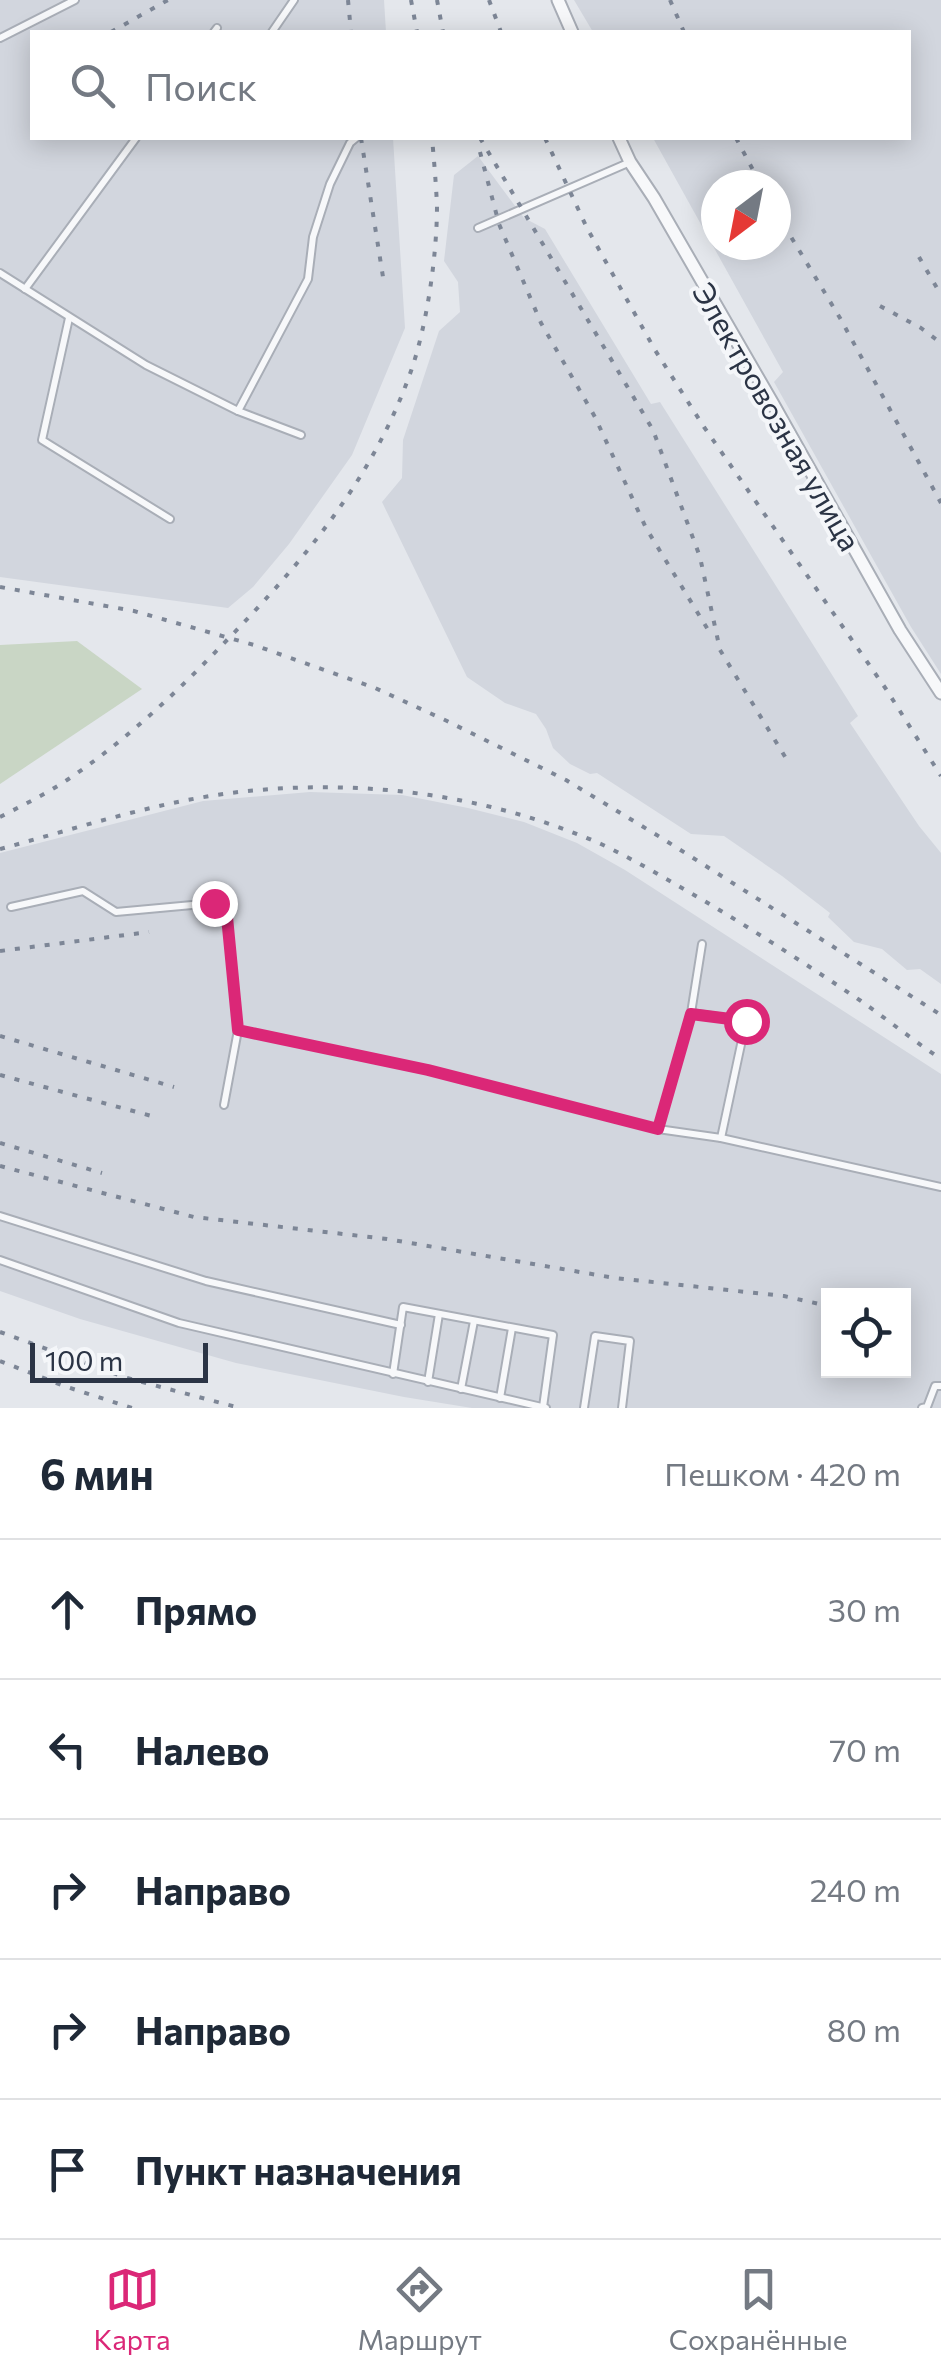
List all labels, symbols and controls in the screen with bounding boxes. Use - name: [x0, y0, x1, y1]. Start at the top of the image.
- search box: [30, 30, 911, 140]
- icon: search: [65, 58, 120, 113]
- text: Поиск: [145, 62, 257, 109]
- north arrow: [701, 170, 791, 260]
- street label: Электровозная улица: [686, 275, 870, 557]
- route end: [192, 881, 238, 927]
- route start: [724, 999, 770, 1045]
- map controls: [821, 1288, 911, 1378]
- button: locate: [821, 1288, 911, 1378]
- scale bar: [30, 1338, 208, 1382]
- text: 100 m: [45, 1343, 123, 1377]
- text: 6 мин: [40, 1447, 154, 1499]
- text: Пешком · 420 m: [664, 1453, 901, 1493]
- icon: ahead: [40, 1582, 95, 1637]
- text: Прямо: [135, 1586, 257, 1633]
- text: 30 m: [828, 1589, 901, 1629]
- icon: left: [40, 1722, 95, 1777]
- text: Налево: [135, 1726, 269, 1773]
- text: 70 m: [829, 1729, 901, 1769]
- icon: right: [40, 1862, 95, 1917]
- text: Направо: [135, 1866, 291, 1913]
- text: 240 m: [810, 1869, 901, 1909]
- icon: right: [40, 2002, 95, 2057]
- text: Направо: [135, 2006, 291, 2053]
- text: 80 m: [827, 2009, 901, 2049]
- icon: arrive: [40, 2142, 95, 2197]
- text: Пункт назначения: [135, 2146, 462, 2193]
- tab: Карта: [93, 2262, 171, 2356]
- tab: Маршрут: [358, 2262, 482, 2356]
- tab: Сохранённые: [669, 2262, 848, 2356]

